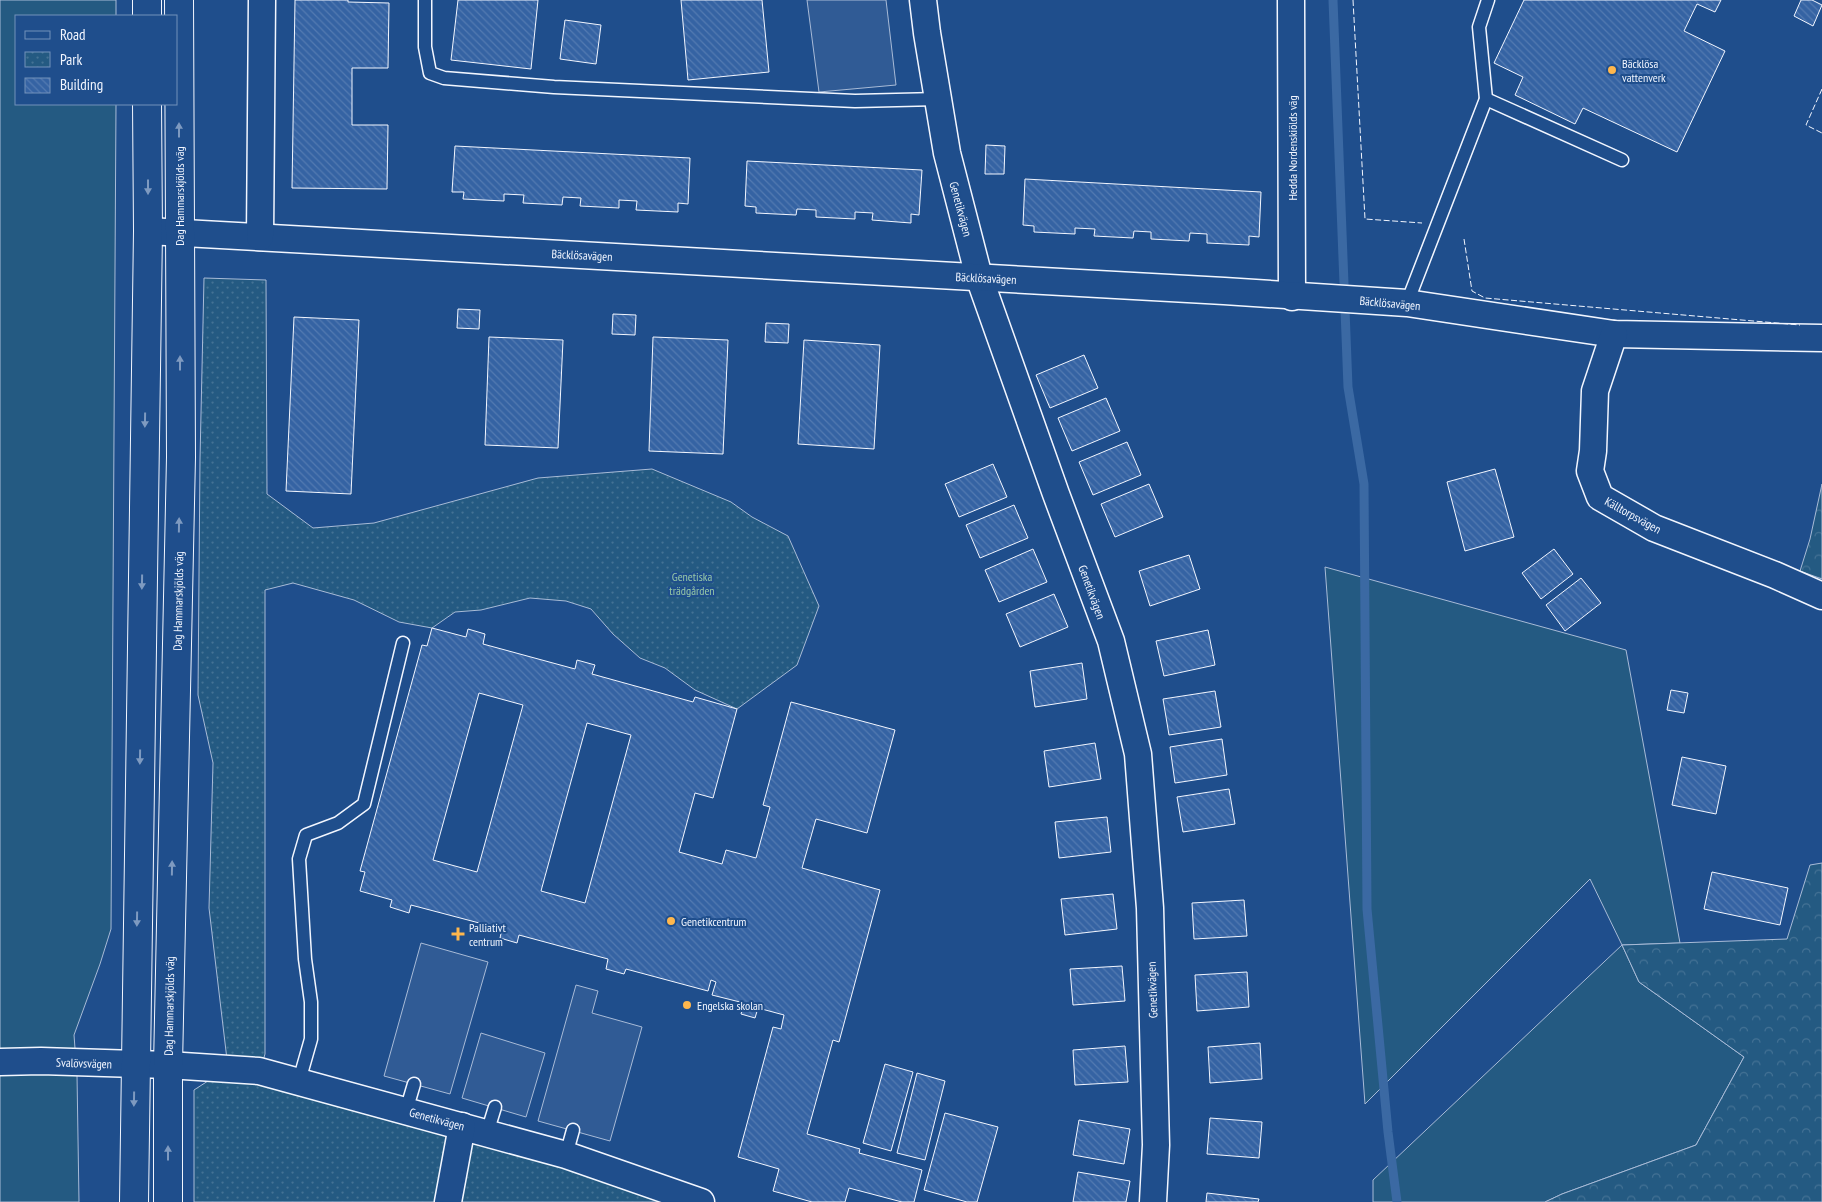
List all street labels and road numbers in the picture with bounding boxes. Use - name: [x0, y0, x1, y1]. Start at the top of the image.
- street label: Hedda Nordenskiölds väg: [1285, 95, 1300, 201]
- street label: Dag Hammarskjölds väg: [172, 146, 187, 246]
- street label: Genetikvägen: [946, 180, 976, 238]
- street label: Bäcklösavägen: [551, 246, 613, 264]
- street label: Bäcklösavägen: [955, 269, 1017, 287]
- street label: Bäcklösavägen: [1359, 293, 1421, 313]
- street label: Källtorpsvägen: [1602, 493, 1664, 537]
- street label: Dag Hammarskjölds väg: [170, 551, 186, 651]
- street label: Genetikvägen: [1075, 563, 1109, 621]
- street label: Dag Hammarskjölds väg: [161, 956, 177, 1056]
- street label: Genetikvägen: [1144, 961, 1160, 1019]
- street label: Svalövsvägen: [56, 1055, 112, 1071]
- street label: Genetikvägen: [408, 1104, 466, 1134]

